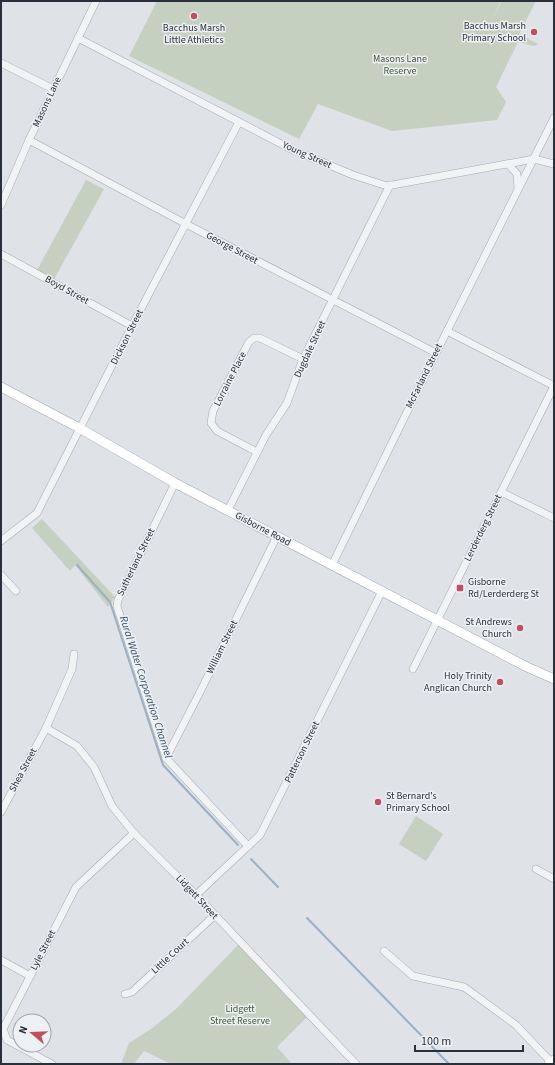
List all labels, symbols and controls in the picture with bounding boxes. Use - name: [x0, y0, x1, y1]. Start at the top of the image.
- marker: Bacchus Marsh Little Athletics: [189, 11, 199, 21]
- place label: Bacchus Marsh Primary School: [462, 19, 526, 45]
- place label: Bacchus Marsh Little Athletics: [163, 21, 225, 47]
- marker: Bacchus Marsh Primary School: [529, 27, 539, 37]
- park label: Masons Lane Reserve: [373, 52, 427, 78]
- street label: Masons Lane: [29, 75, 65, 129]
- street label: Young Street: [279, 137, 335, 172]
- street label: George Street: [204, 228, 261, 268]
- street label: Boyd Street: [42, 272, 92, 308]
- street label: Dickson Street: [107, 306, 147, 367]
- street label: Dugdale Street: [291, 318, 330, 380]
- street label: McFarland Street: [402, 341, 446, 411]
- street label: Lorraine Place: [210, 349, 250, 409]
- street label: Lerderderg Street: [461, 492, 506, 564]
- street label: Gisborne Road: [233, 508, 293, 550]
- street label: Sutherland Street: [114, 525, 159, 598]
- place label: Gisborne Rd/Lerderderg St: [468, 575, 540, 601]
- marker: Gisborne Rd/Lerderderg St: [455, 583, 465, 593]
- water label: Rural Water Corporation Channel: [116, 614, 176, 760]
- place label: St Andrews Church: [465, 615, 512, 641]
- street label: William Street: [203, 617, 241, 676]
- marker: St Andrews Church: [515, 623, 525, 633]
- place label: Holy Trinity Anglican Church: [424, 669, 492, 695]
- marker: Holy Trinity Anglican Church: [495, 677, 505, 687]
- street label: Patterson Street: [281, 718, 323, 785]
- street label: Shea Street: [6, 745, 41, 794]
- place label: St Bernard's Primary School: [386, 789, 450, 815]
- marker: St Bernard's Primary School: [373, 797, 383, 807]
- street label: Lidgett Street: [173, 872, 222, 923]
- street label: Lyle Street: [27, 927, 59, 973]
- street label: Little Court: [148, 934, 192, 977]
- park label: Lidgett Street Reserve: [210, 1002, 270, 1028]
- north arrow: [12, 1013, 52, 1053]
- text: N: [15, 1024, 31, 1036]
- scale bar: [415, 1027, 523, 1053]
- text: 100 m: [421, 1033, 451, 1050]

